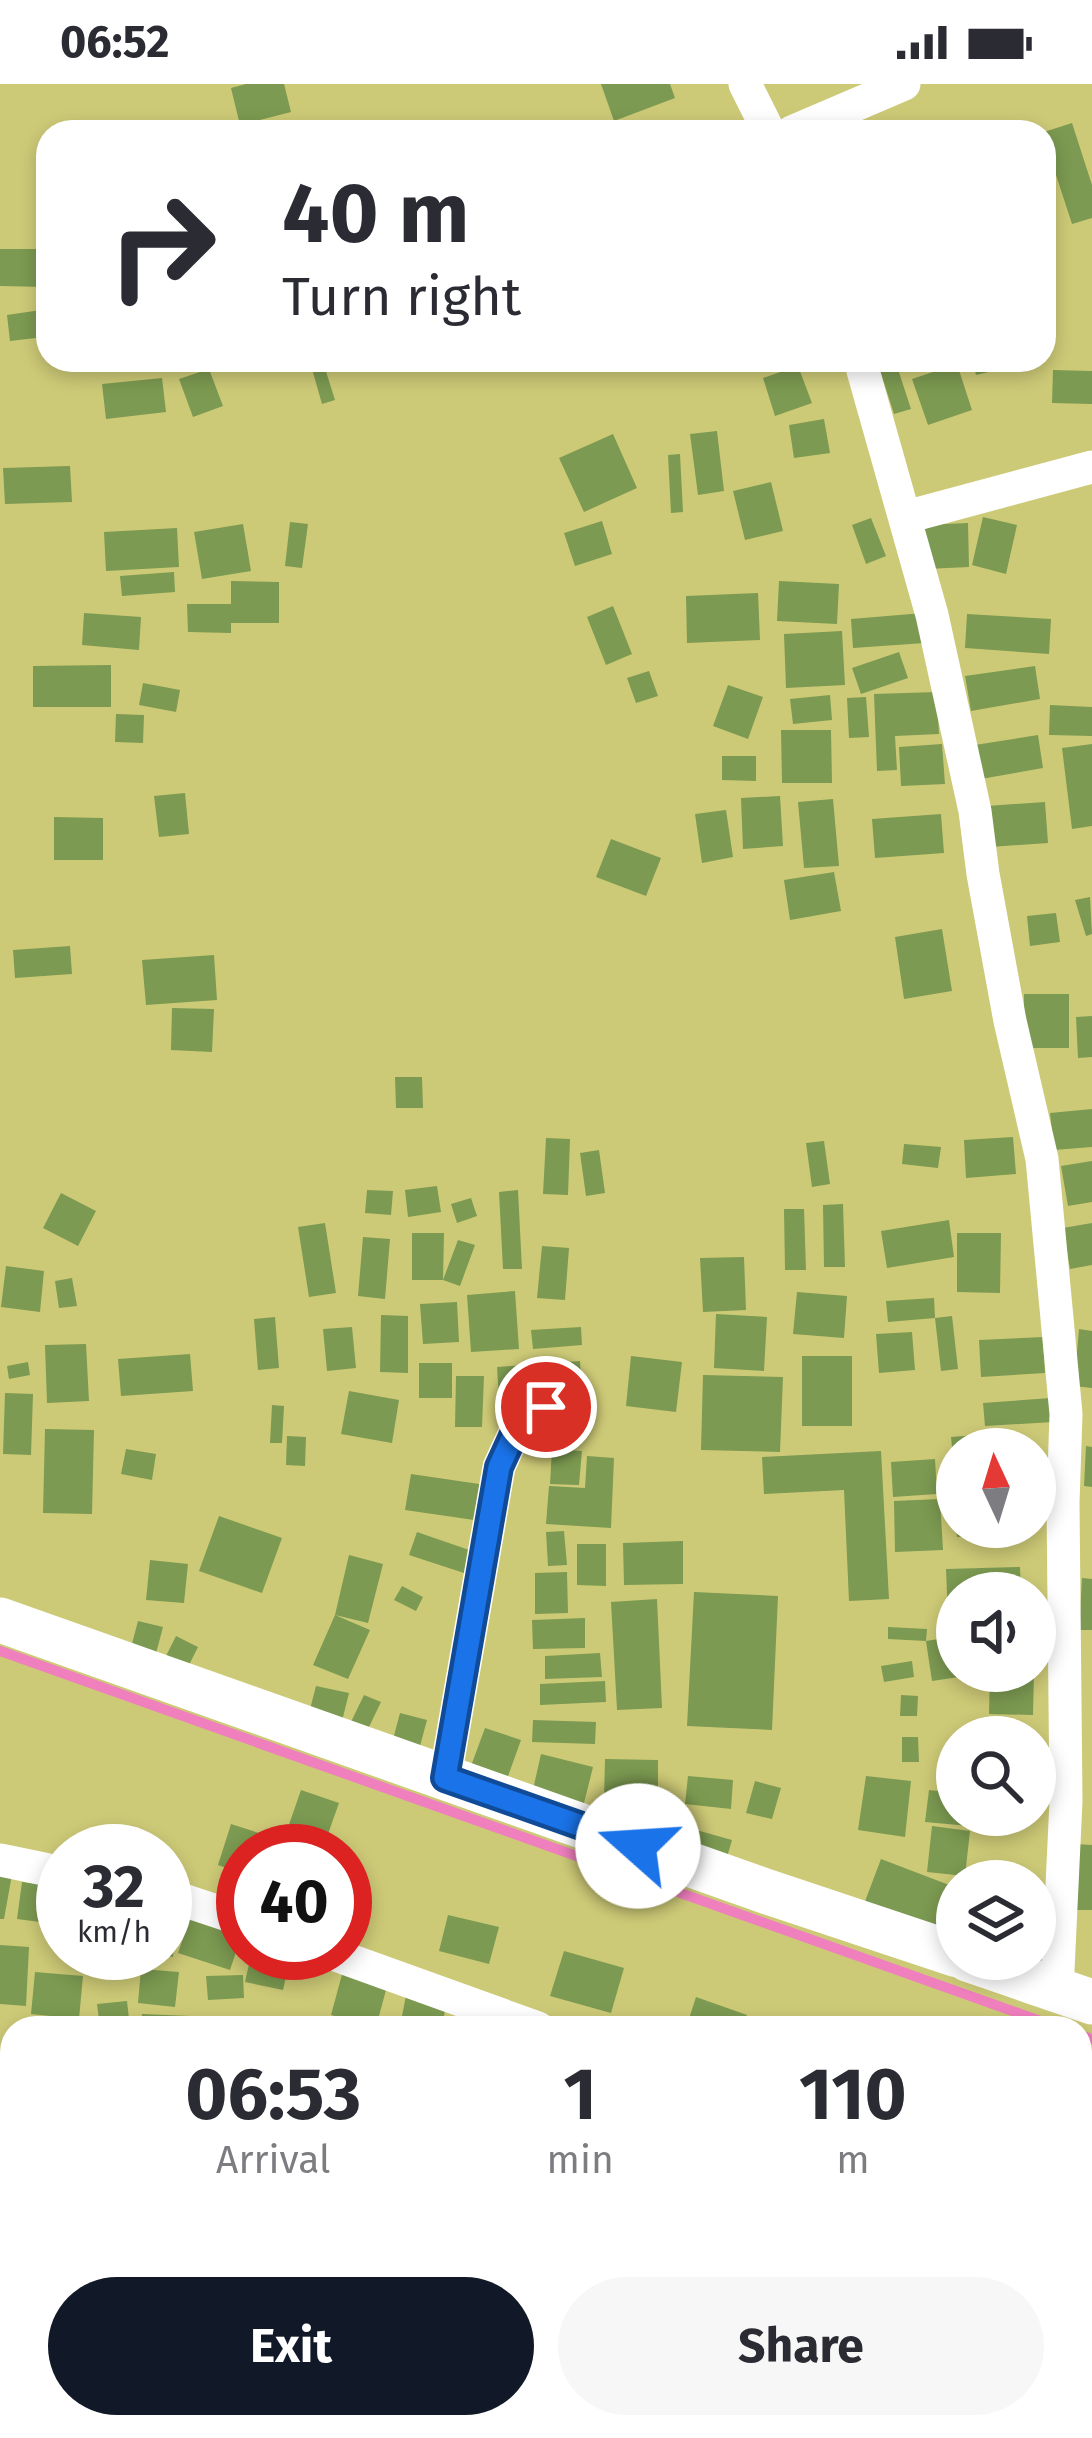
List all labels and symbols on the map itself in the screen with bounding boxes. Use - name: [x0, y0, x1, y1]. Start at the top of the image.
- pin: [495, 1356, 597, 1458]
- north arrow: [936, 1428, 1056, 1548]
- position arrow: [575, 1783, 701, 1909]
- speed limit sign: 40: [216, 1824, 372, 1980]

